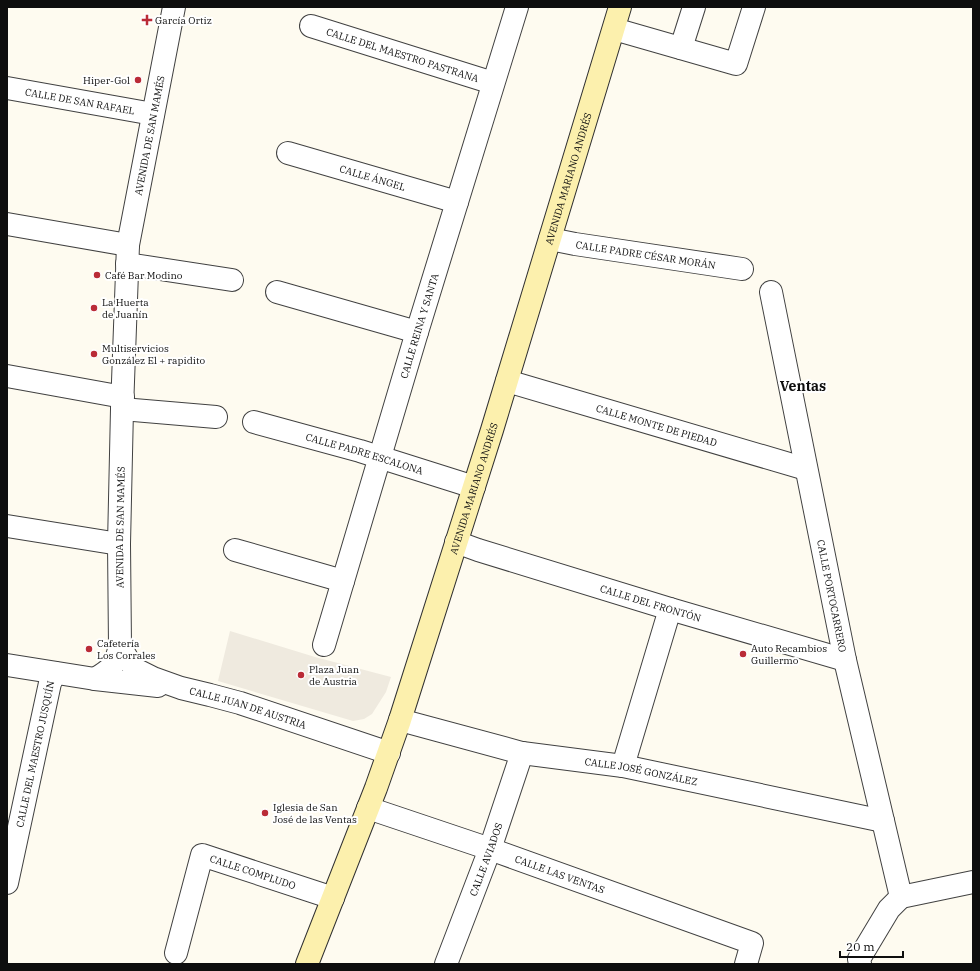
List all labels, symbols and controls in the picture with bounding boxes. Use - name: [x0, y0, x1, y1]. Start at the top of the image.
- place label: García Ortiz: [155, 14, 212, 27]
- marker: García Ortiz: [142, 15, 152, 25]
- street label: CALLE DEL MAESTRO PASTRANA: [325, 25, 481, 85]
- place label: Hiper-Gol: [83, 74, 130, 87]
- street label: AVENIDA DE SAN MAMÉS: [131, 74, 167, 197]
- marker: Hiper-Gol: [133, 75, 143, 85]
- street label: CALLE DE SAN RAFAEL: [24, 85, 136, 117]
- street label: AVENIDA MARIANO ANDRÉS: [542, 111, 594, 246]
- street label: CALLE ÁNGEL: [338, 162, 407, 193]
- street label: CALLE PADRE CÉSAR MORÁN: [575, 238, 717, 271]
- place label: Café Bar Modino: [105, 269, 183, 282]
- marker: Café Bar Modino: [92, 270, 102, 280]
- street label: CALLE REINA Y SANTA: [397, 272, 441, 380]
- place label: La Huerta de Juanín: [102, 296, 149, 321]
- marker: La Huerta de Juanín: [89, 303, 99, 313]
- place label: Multiservicios González El + rapidito: [102, 342, 205, 367]
- marker: Multiservicios González El + rapidito: [89, 349, 99, 359]
- district label: Ventas: [780, 377, 826, 395]
- street label: CALLE MONTE DE PIEDAD: [595, 401, 719, 449]
- street label: AVENIDA MARIANO ANDRÉS: [446, 421, 500, 556]
- street label: CALLE PADRE ESCALONA: [304, 430, 425, 477]
- street label: AVENIDA DE SAN MAMÉS: [112, 466, 127, 588]
- street label: CALLE PORTOCARRERO: [814, 539, 850, 653]
- street label: CALLE DEL FRONTÓN: [599, 581, 703, 624]
- place label: Cafetería Los Corrales: [97, 637, 155, 662]
- place label: Auto Recambios Guillermo: [751, 642, 827, 667]
- marker: Cafetería Los Corrales: [84, 644, 94, 654]
- marker: Auto Recambios Guillermo: [738, 649, 748, 659]
- place label: Plaza Juan de Austria: [309, 663, 360, 688]
- marker: Plaza Juan de Austria: [296, 670, 306, 680]
- street label: CALLE DEL MAESTRO JUSQUÍN: [13, 679, 57, 828]
- street label: CALLE JUAN DE AUSTRIA: [188, 684, 308, 731]
- street label: CALLE JOSÉ GONZÁLEZ: [584, 755, 699, 788]
- place label: Iglesia de San José de las Ventas: [273, 801, 357, 826]
- marker: Iglesia de San José de las Ventas: [260, 808, 270, 818]
- street label: CALLE AVIADOS: [466, 821, 505, 898]
- street label: CALLE COMPLUDO: [208, 852, 298, 892]
- street label: CALLE LAS VENTAS: [513, 852, 607, 896]
- scale bar: [840, 933, 903, 959]
- text: 20 m: [846, 939, 875, 954]

